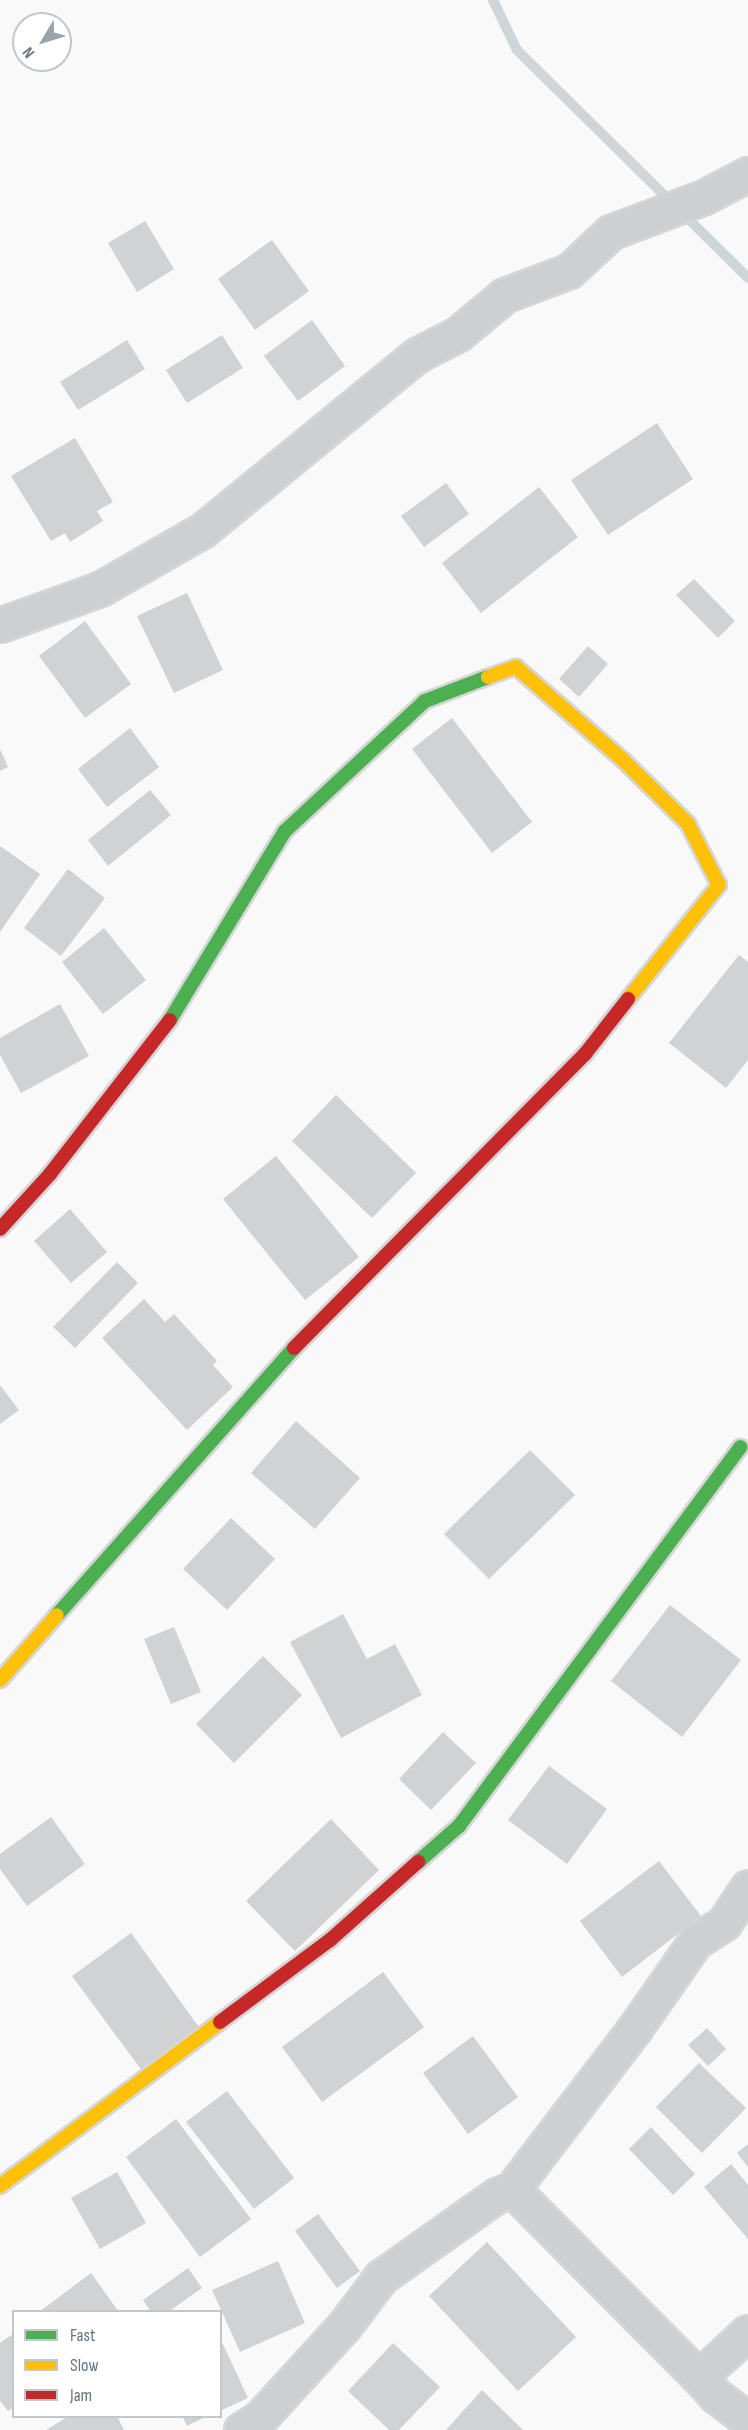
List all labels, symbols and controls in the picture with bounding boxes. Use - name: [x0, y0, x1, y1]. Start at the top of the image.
- north arrow: [12, 12, 72, 72]
- text: N: [19, 43, 39, 61]
- legend: [12, 2310, 222, 2418]
- text: Fast: [70, 2325, 95, 2346]
- text: Slow: [70, 2355, 99, 2376]
- text: Jam: [70, 2385, 92, 2406]

